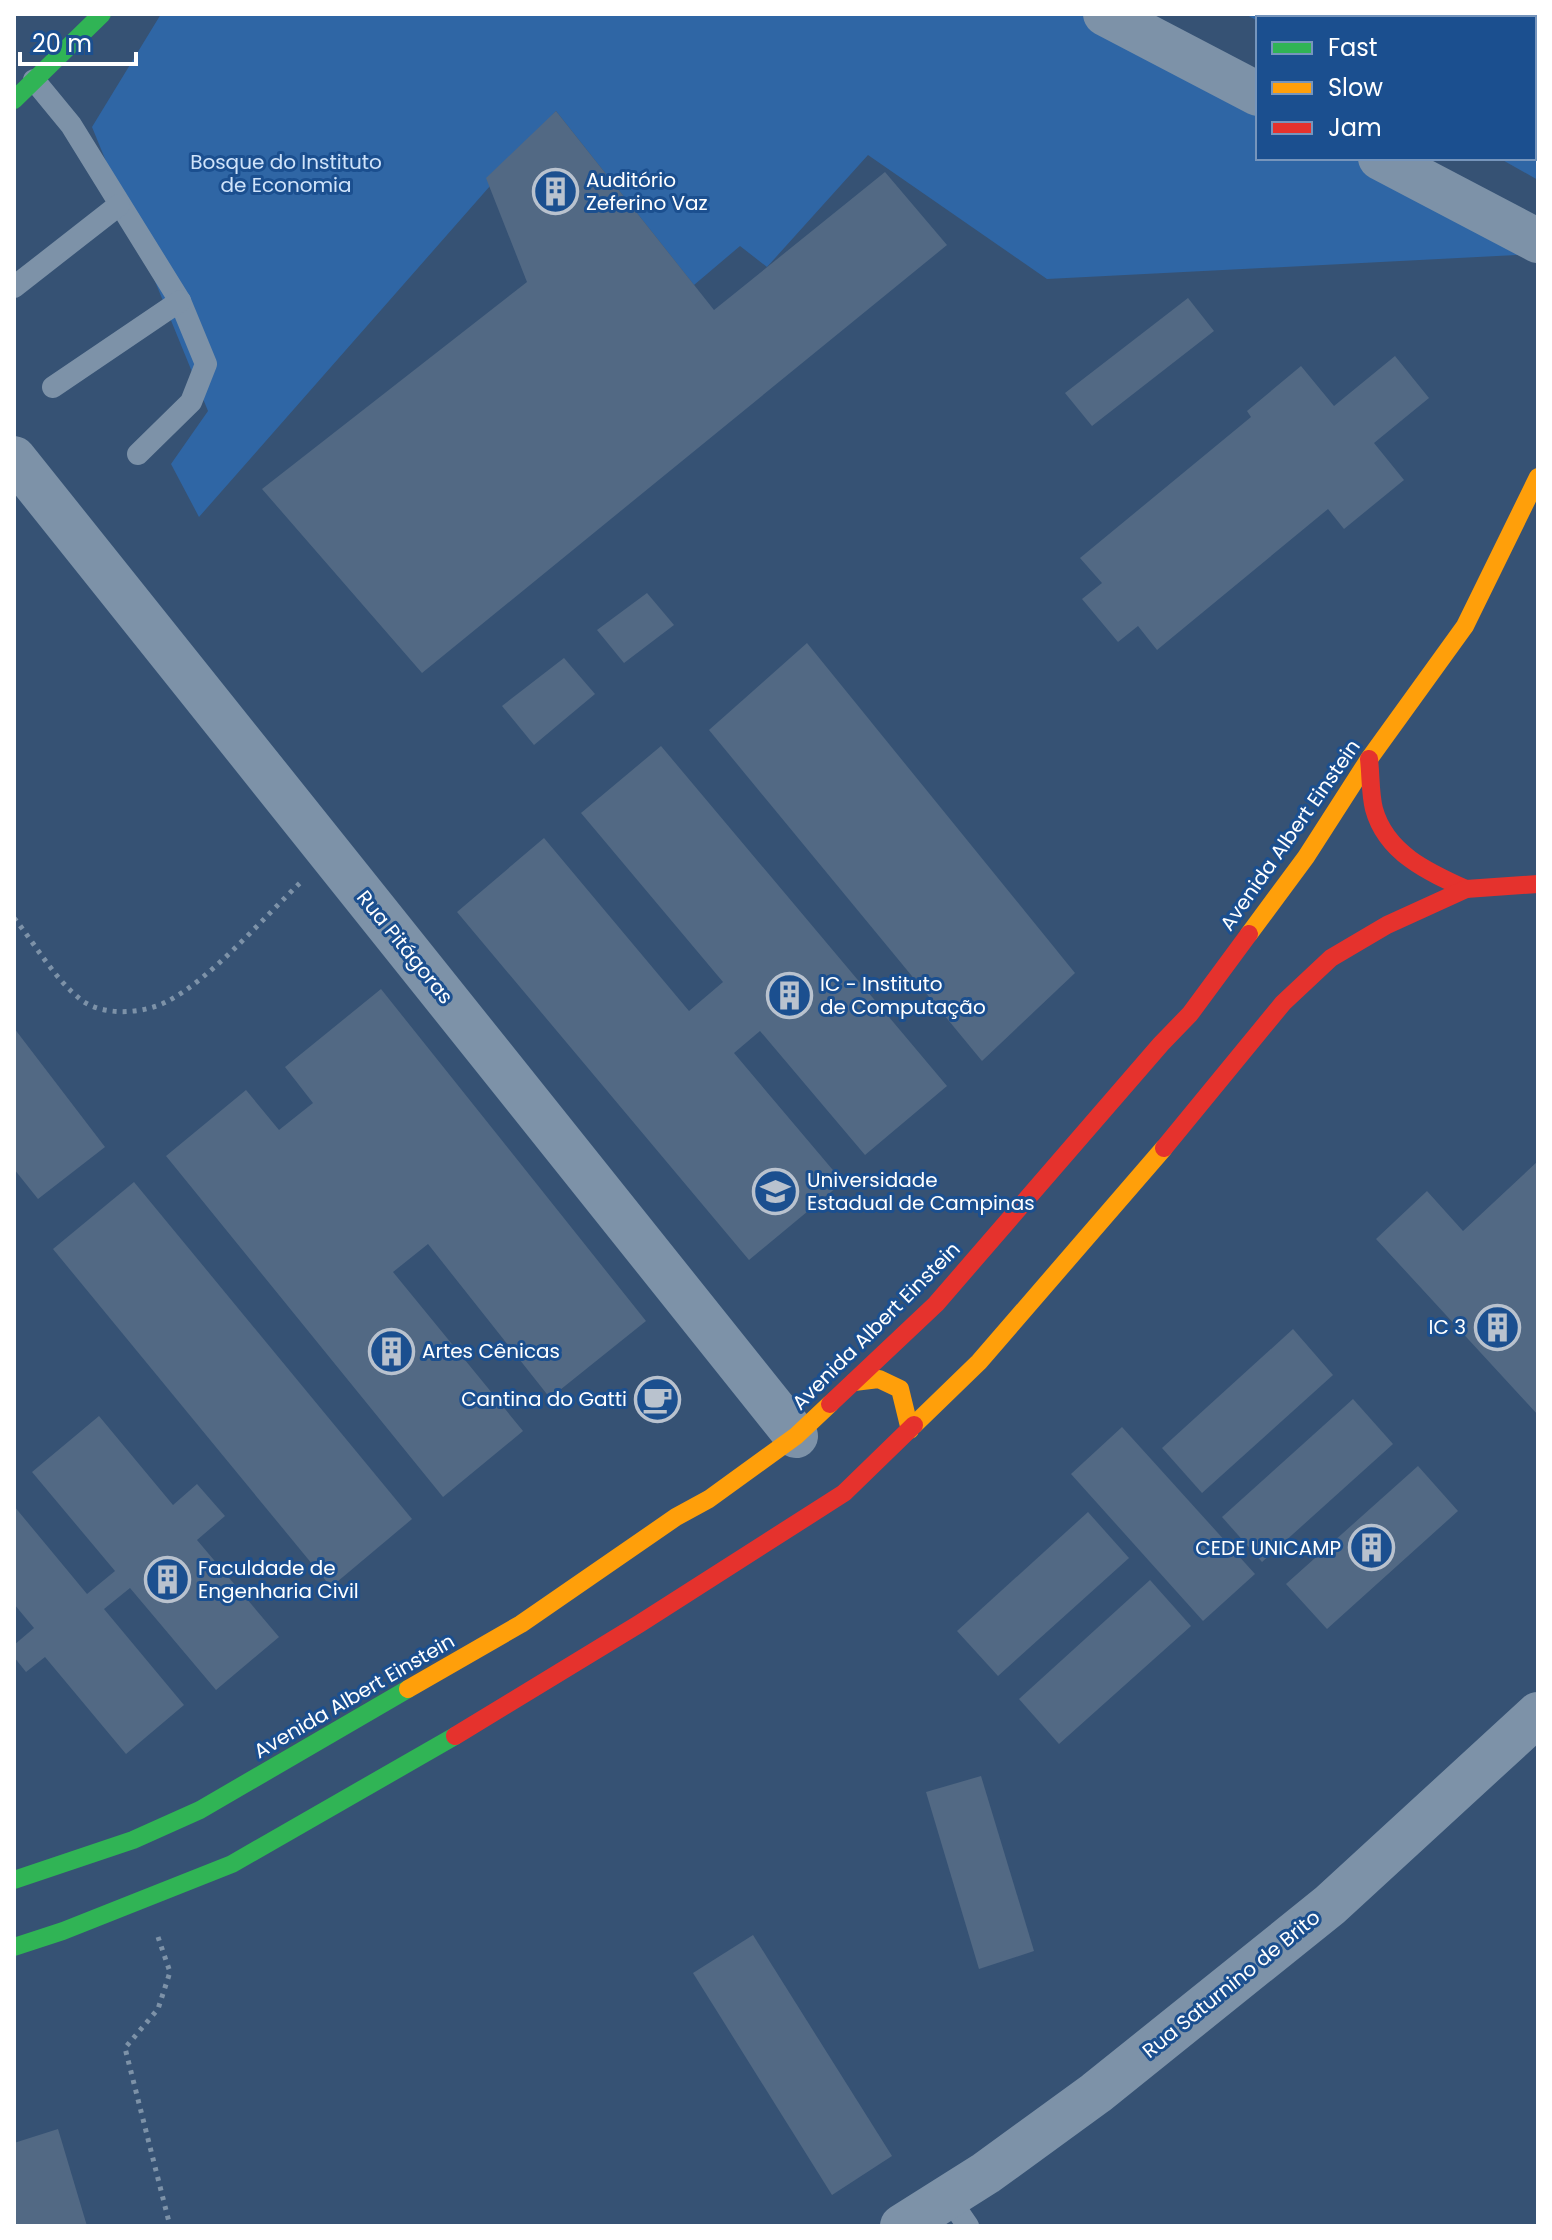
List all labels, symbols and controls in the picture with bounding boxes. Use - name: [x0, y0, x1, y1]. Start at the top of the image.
- scale bar: [20, 16, 136, 66]
- legend: [1256, 16, 1536, 160]
- text: 20 m: [32, 27, 92, 60]
- text: Fast: [1328, 31, 1378, 64]
- text: Slow: [1328, 71, 1383, 104]
- text: Jam: [1328, 111, 1382, 144]
- park label: Bosque do Instituto de Economia: [190, 148, 382, 199]
- place label: Auditório Zeferino Vaz: [586, 166, 708, 217]
- building icon: Auditório Zeferino Vaz: [531, 167, 579, 215]
- street label: Avenida Albert Einstein: [1213, 734, 1367, 936]
- street label: Rua Pitágoras: [350, 884, 460, 1010]
- place label: IC - Instituto de Computação: [820, 970, 986, 1021]
- building icon: IC - Instituto de Computação: [765, 972, 813, 1020]
- place label: Universidade Estadual de Campinas: [807, 1166, 1035, 1217]
- school or university icon: Universidade Estadual de Campinas: [752, 1168, 800, 1216]
- street label: Avenida Albert Einstein: [786, 1236, 966, 1416]
- building icon: IC 3: [1473, 1303, 1521, 1351]
- place label: IC 3: [1429, 1313, 1466, 1341]
- building icon: Artes Cênicas: [367, 1327, 415, 1375]
- place label: Artes Cênicas: [422, 1337, 560, 1365]
- cafe icon: Cantina do Gatti: [634, 1375, 682, 1423]
- place label: Cantina do Gatti: [461, 1385, 627, 1413]
- building icon: CEDE UNICAMP: [1348, 1524, 1396, 1572]
- place label: CEDE UNICAMP: [1195, 1534, 1341, 1562]
- place label: Faculdade de Engenharia Civil: [198, 1554, 359, 1605]
- building icon: Faculdade de Engenharia Civil: [143, 1555, 191, 1603]
- street label: Avenida Albert Einstein: [249, 1627, 459, 1765]
- street label: Rua Saturnino de Brito: [1136, 1903, 1326, 2065]

